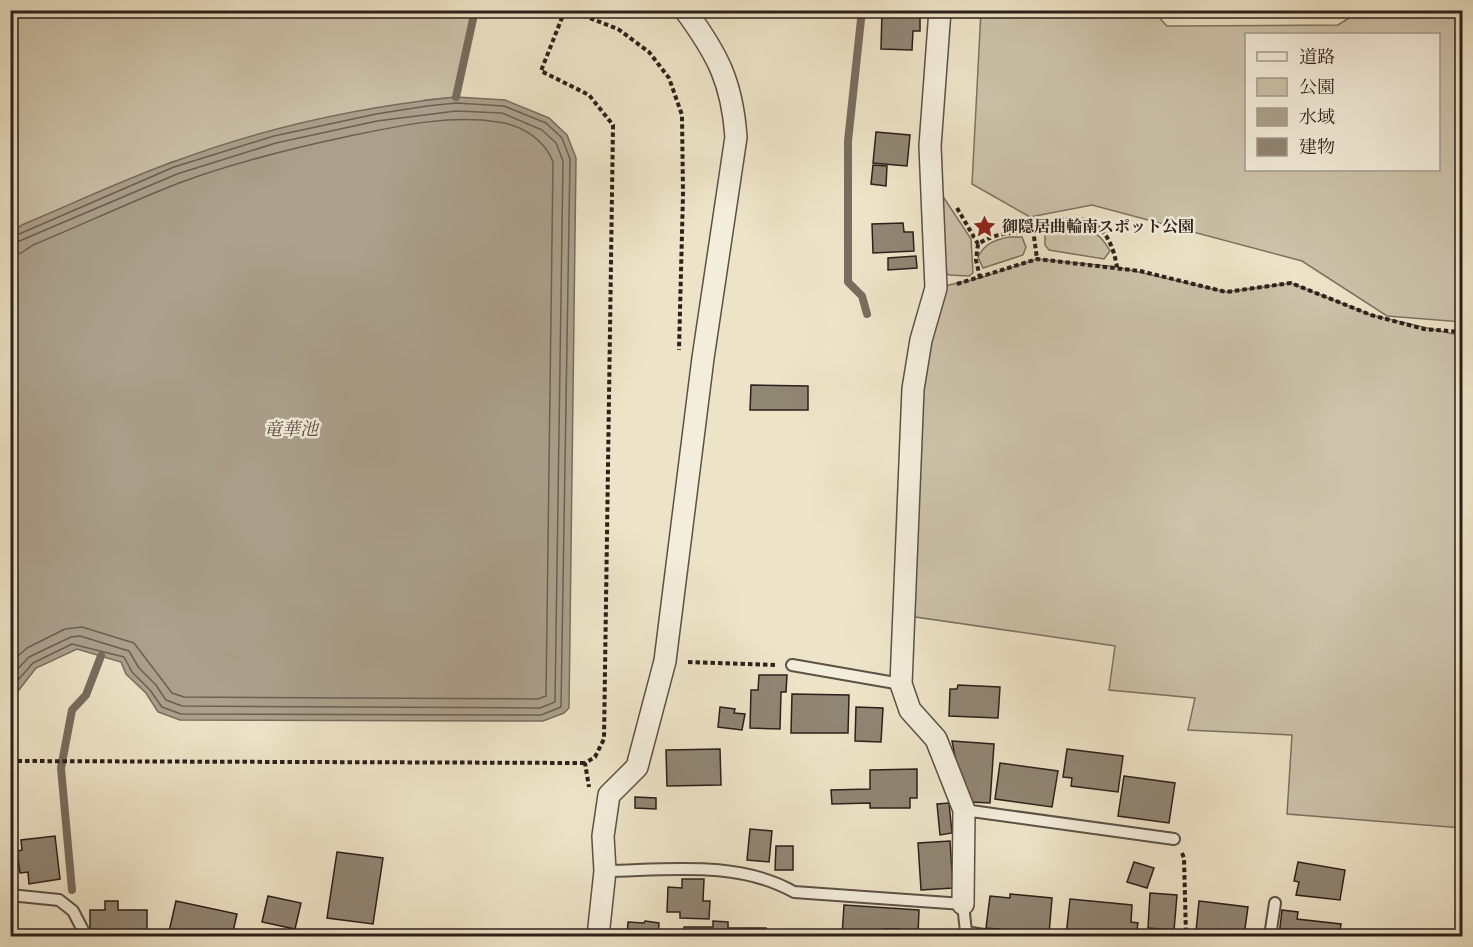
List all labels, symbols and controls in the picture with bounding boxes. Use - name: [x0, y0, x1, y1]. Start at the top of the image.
- legend: [1245, 33, 1440, 171]
- text: 道路: [1299, 46, 1335, 68]
- text: 公園: [1299, 76, 1335, 98]
- text: 水域: [1299, 106, 1335, 128]
- text: 建物: [1299, 136, 1335, 158]
- place icon: 御隠居曲輪南スポット公園: [971, 213, 997, 239]
- place label: 御隠居曲輪南スポット公園: [1002, 216, 1194, 236]
- water label: 竜華池: [264, 418, 320, 440]

